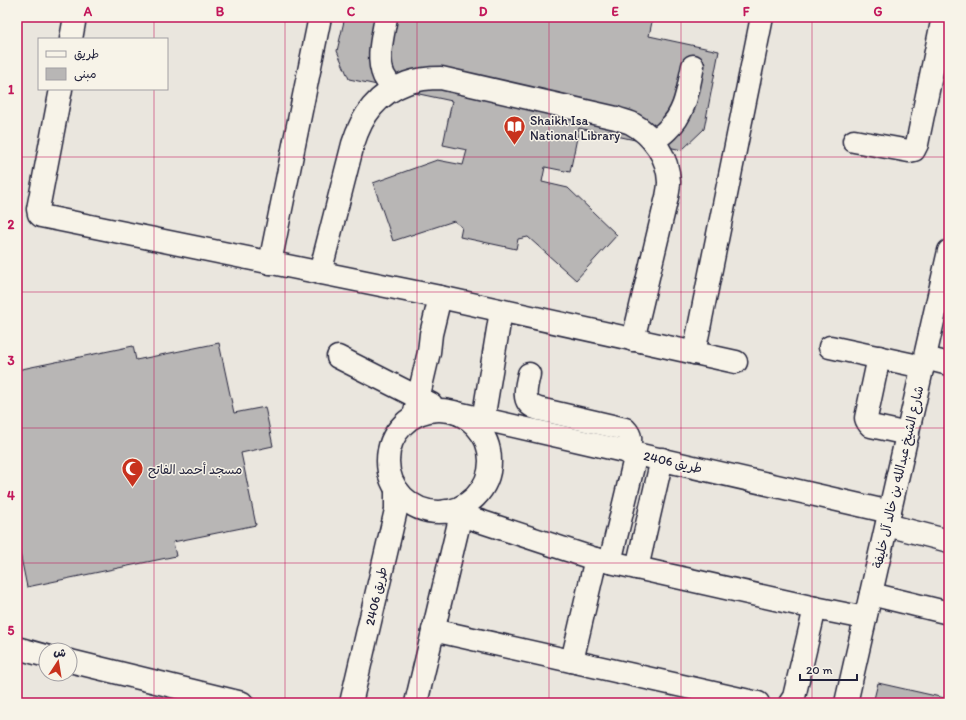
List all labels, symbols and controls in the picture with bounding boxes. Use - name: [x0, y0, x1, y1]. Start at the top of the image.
- text: A: [83, 4, 93, 19]
- text: B: [216, 4, 225, 19]
- text: C: [347, 4, 356, 19]
- text: D: [479, 4, 488, 19]
- text: E: [611, 4, 619, 19]
- text: F: [743, 4, 750, 19]
- text: G: [874, 4, 883, 19]
- legend: [38, 38, 168, 90]
- text: طريق: [74, 47, 99, 61]
- text: مبنى: [74, 67, 97, 82]
- text: 1: [8, 82, 14, 97]
- place label: Shaikh Isa National Library: [530, 113, 620, 143]
- library icon: Shaikh Isa National Library: [501, 114, 527, 147]
- text: 2: [8, 217, 15, 232]
- text: 3: [7, 353, 15, 368]
- street label: شارع الشيخ عبدالله بن خالد آل خليفة: [870, 384, 928, 570]
- street label: طريق 2406: [642, 448, 704, 477]
- mosque icon: مسجد أحمد الفاتح: [120, 456, 146, 489]
- place label: مسجد أحمد الفاتح: [148, 462, 242, 479]
- text: 4: [7, 488, 15, 503]
- street label: طريق 2406: [362, 565, 391, 627]
- text: 5: [8, 623, 15, 638]
- north arrow: [38, 642, 78, 682]
- text: ش: [53, 645, 67, 660]
- scale bar: [800, 656, 857, 682]
- text: 20 m: [806, 663, 833, 677]

